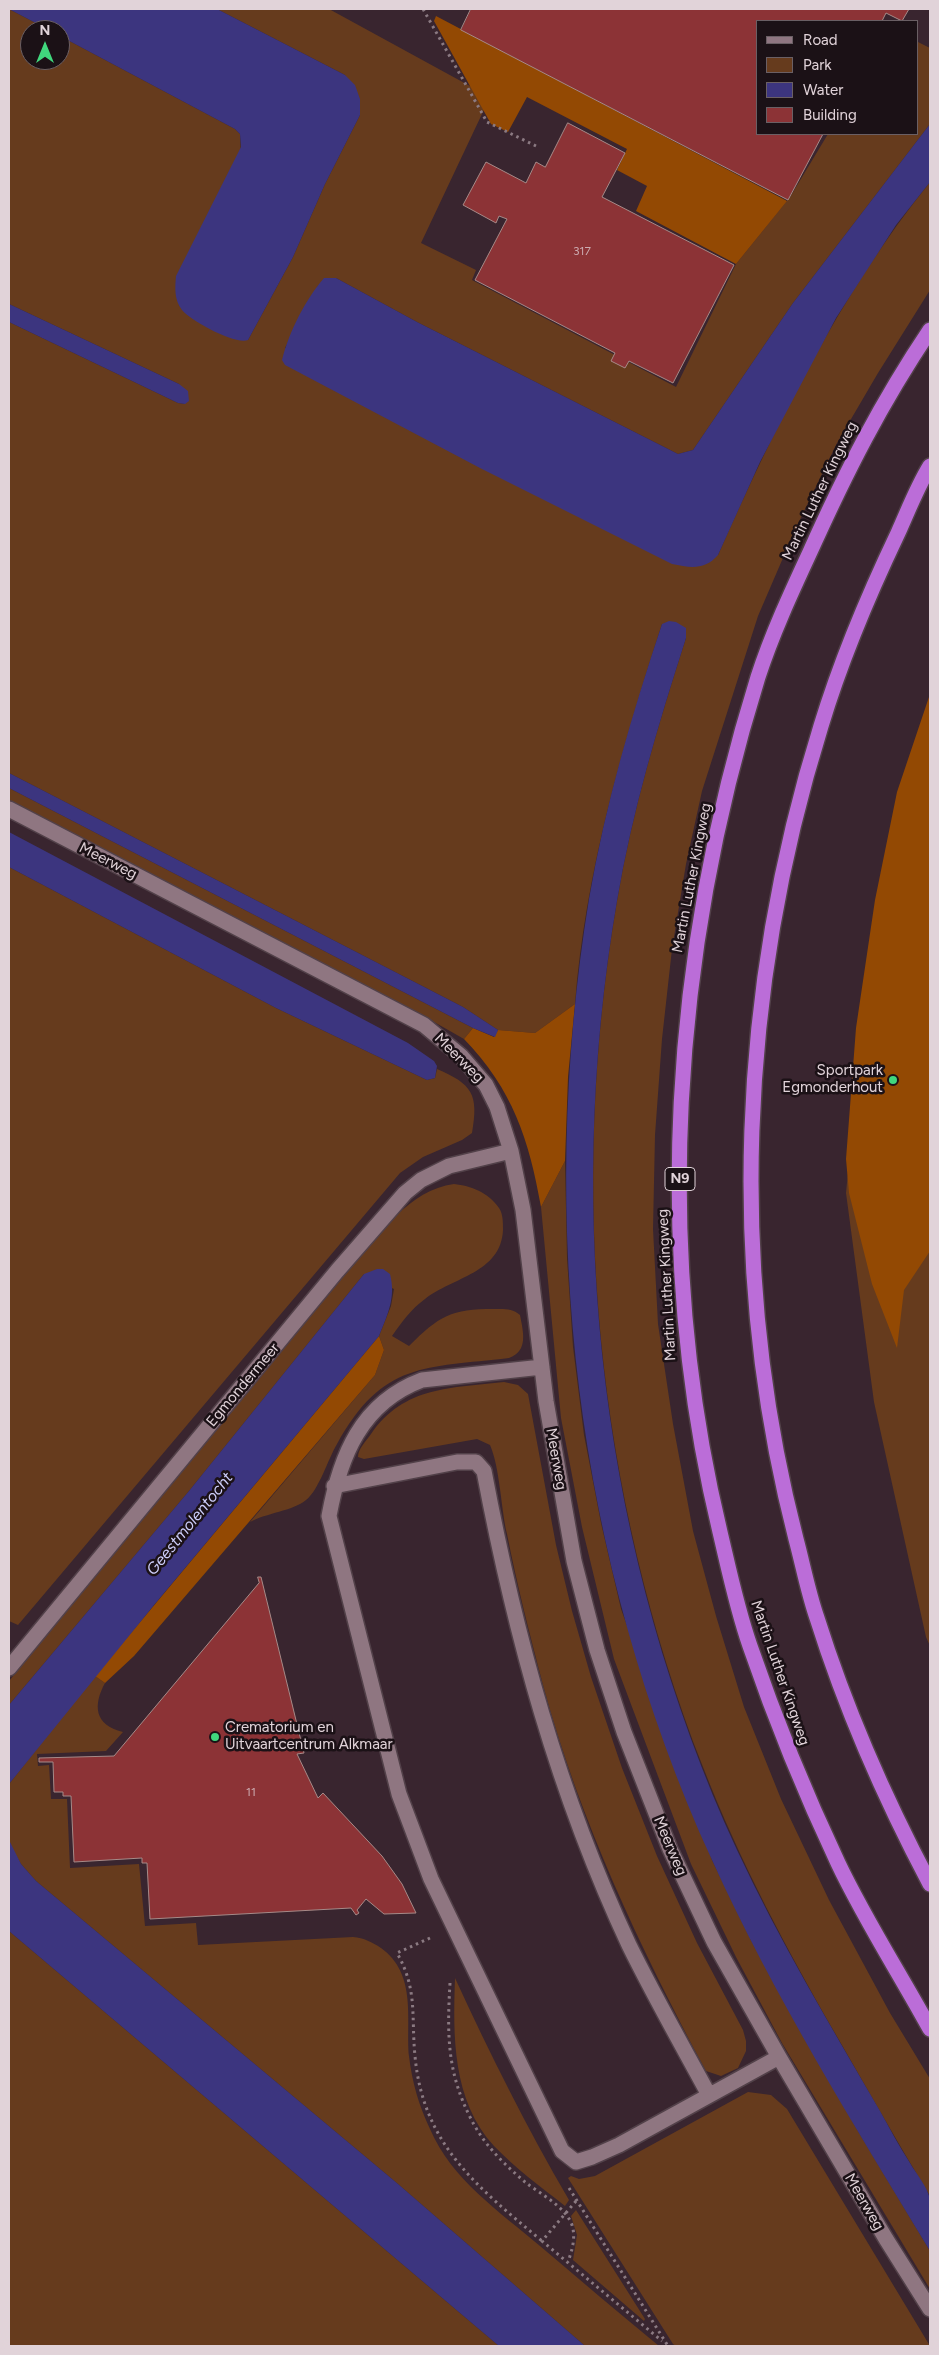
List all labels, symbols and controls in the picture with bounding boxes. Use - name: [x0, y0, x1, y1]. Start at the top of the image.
- north arrow: [20, 20, 70, 70]
- legend: [756, 20, 919, 135]
- text: N: [40, 22, 50, 39]
- text: Road: [803, 31, 838, 49]
- text: Park: [803, 56, 832, 74]
- text: Water: [803, 81, 843, 99]
- text: Building: [803, 106, 857, 124]
- house number: 317: [573, 244, 591, 258]
- street label: Martin Luther Kingweg: [779, 419, 861, 563]
- street label: Martin Luther Kingweg: [669, 802, 715, 954]
- street label: Meerweg: [76, 839, 140, 883]
- street label: Meerweg: [430, 1029, 488, 1087]
- place label: Sportpark Egmonderhout: [782, 1062, 883, 1097]
- marker: Sportpark Egmonderhout: [887, 1074, 899, 1086]
- road number: N9: [665, 1168, 695, 1190]
- street label: Martin Luther Kingweg: [654, 1209, 680, 1361]
- street label: Egmondermeer: [203, 1339, 283, 1431]
- street label: Meerweg: [542, 1427, 570, 1491]
- water label: Geestmolentocht: [143, 1469, 237, 1579]
- street label: Martin Luther Kingweg: [747, 1598, 813, 1748]
- place label: Crematorium en Uitvaartcentrum Alkmaar: [225, 1719, 393, 1754]
- marker: Crematorium en Uitvaartcentrum Alkmaar: [209, 1731, 221, 1743]
- house number: 11: [246, 1785, 256, 1799]
- street label: Meerweg: [649, 1814, 691, 1878]
- street label: Meerweg: [841, 2170, 887, 2234]

